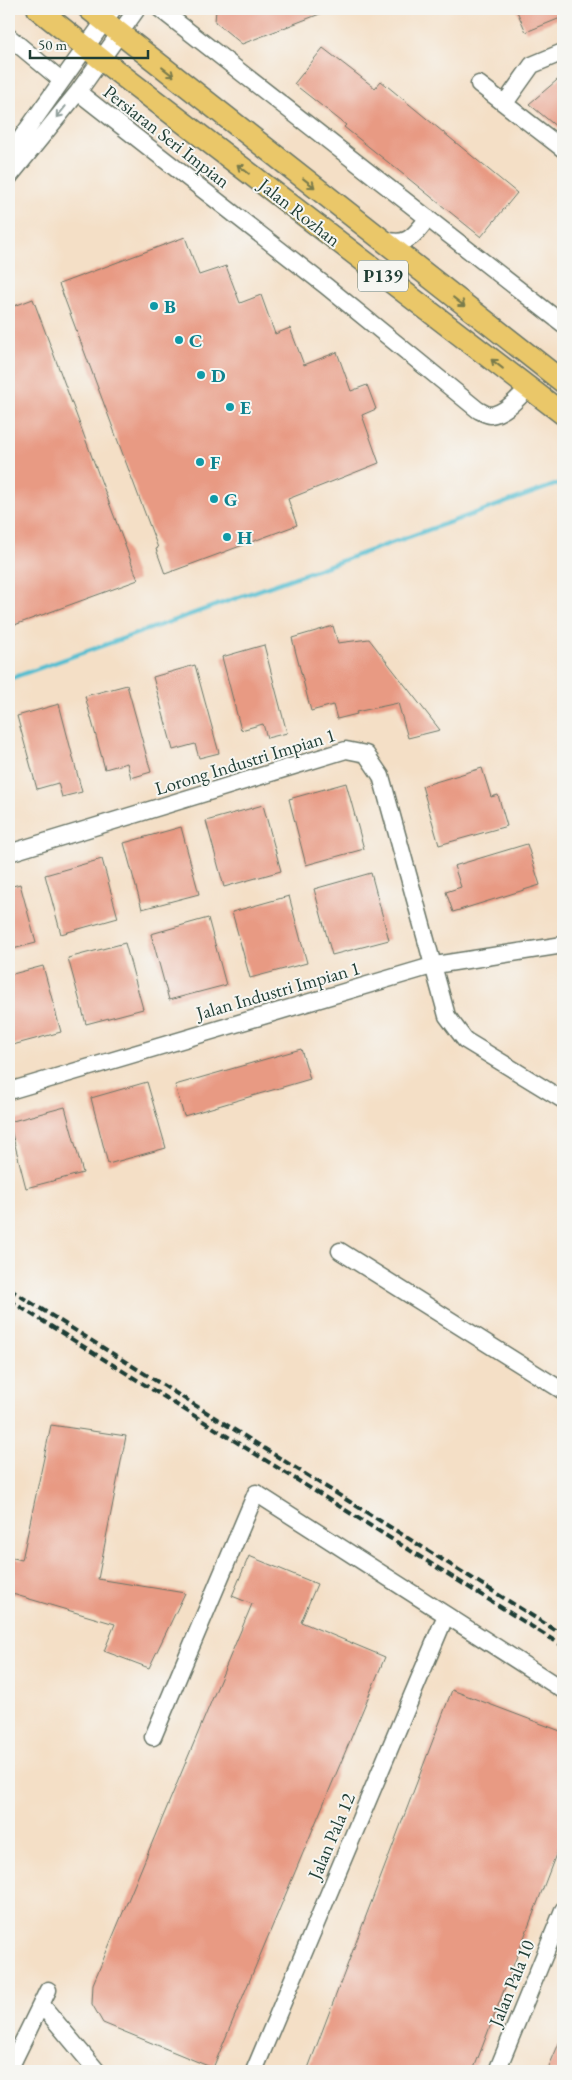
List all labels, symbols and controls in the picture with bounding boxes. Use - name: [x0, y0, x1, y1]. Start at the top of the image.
- scale bar: [30, 28, 148, 60]
- text: 50 m: [38, 35, 67, 54]
- one-way arrow: [161, 66, 174, 77]
- street label: Persiaran Seri Impian: [98, 79, 235, 194]
- one-way arrow: [56, 106, 67, 119]
- one-way arrow: [237, 163, 250, 174]
- street label: Jalan Rozhan: [252, 171, 346, 252]
- one-way arrow: [303, 178, 316, 189]
- road number: P139: [358, 260, 408, 292]
- place label: B: [164, 294, 176, 319]
- one-way arrow: [453, 296, 466, 307]
- marker: B: [148, 300, 160, 312]
- place label: C: [189, 328, 202, 353]
- marker: C: [173, 334, 185, 346]
- one-way arrow: [491, 358, 504, 369]
- place label: D: [211, 363, 226, 388]
- marker: D: [195, 369, 207, 381]
- place label: E: [240, 395, 251, 420]
- marker: E: [224, 401, 236, 413]
- place label: F: [210, 450, 221, 475]
- marker: F: [194, 456, 206, 468]
- place label: G: [224, 487, 238, 512]
- marker: G: [208, 493, 220, 505]
- place label: H: [237, 525, 252, 550]
- marker: H: [221, 531, 233, 543]
- street label: Lorong Industri Impian 1: [152, 722, 339, 801]
- street label: Jalan Industri Impian 1: [191, 955, 363, 1026]
- street label: Jalan Pala 12: [301, 1789, 361, 1885]
- street label: Jalan Pala 10: [482, 1936, 540, 2032]

